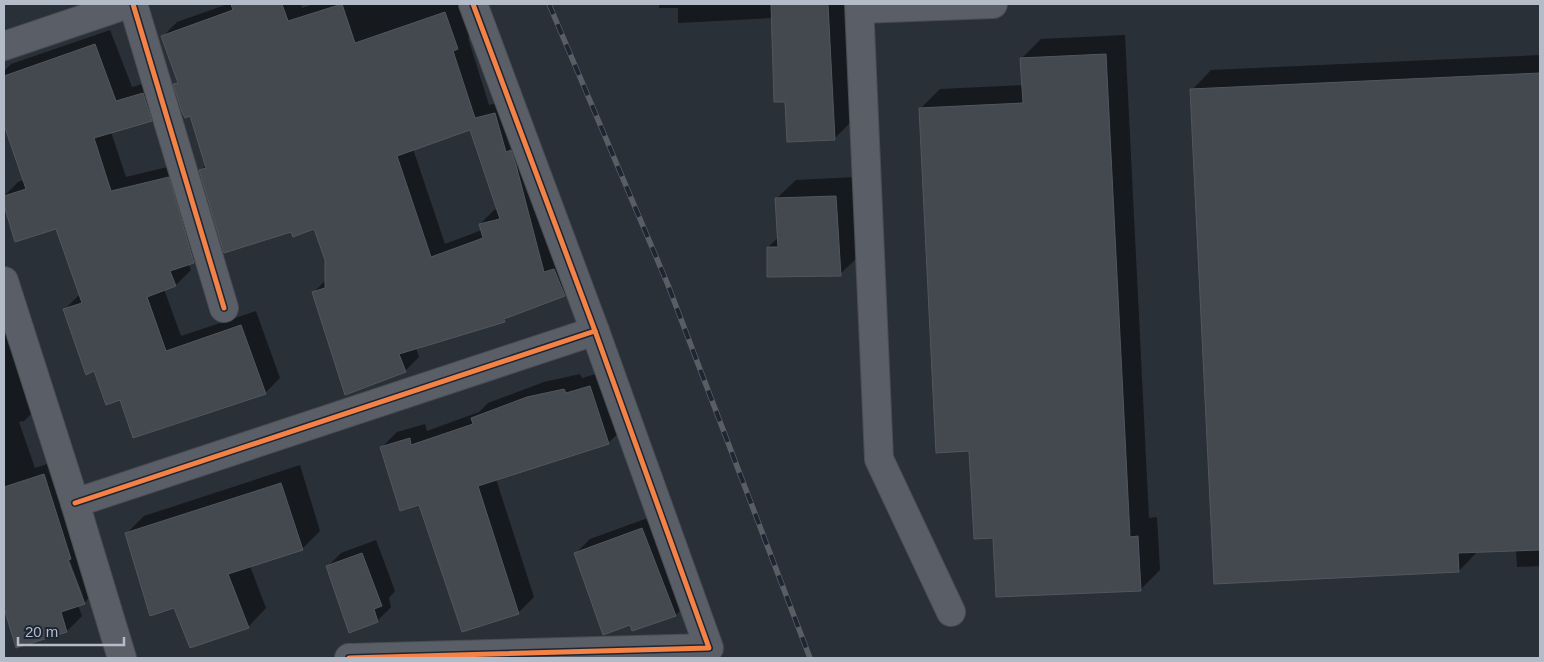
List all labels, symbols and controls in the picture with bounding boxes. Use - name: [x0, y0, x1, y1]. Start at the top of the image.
- scale bar: [18, 614, 124, 646]
- text: 20 m: [25, 623, 58, 640]

